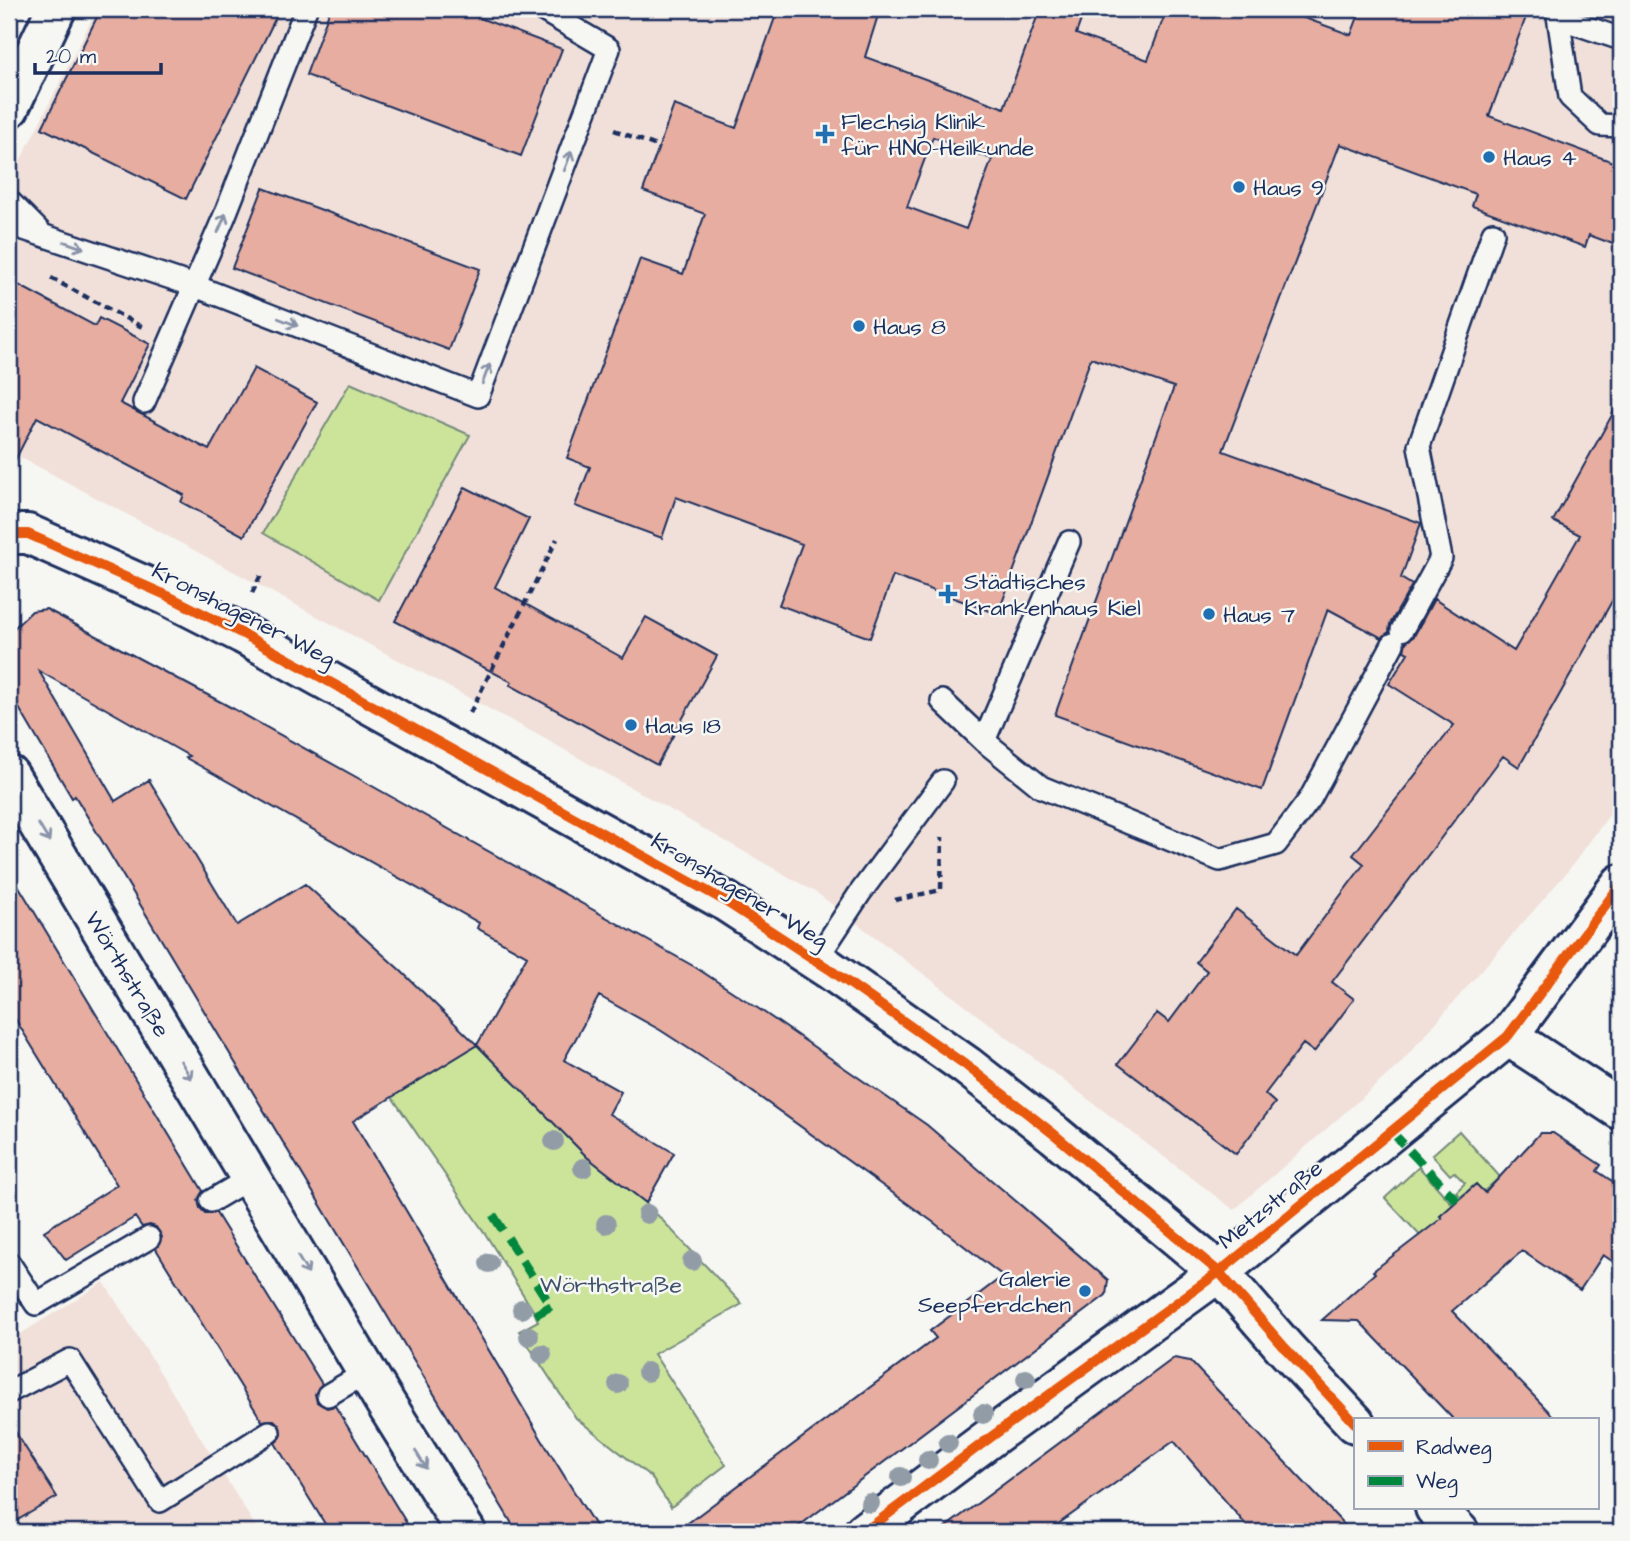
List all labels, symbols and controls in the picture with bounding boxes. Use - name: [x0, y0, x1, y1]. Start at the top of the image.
- scale bar: [35, 32, 161, 76]
- text: 20 m: [46, 42, 97, 71]
- place label: Flechsig Klinik für HNO-Heilkunde: [841, 106, 1034, 164]
- marker: Flechsig Klinik für HNO-Heilkunde: [815, 124, 835, 144]
- place label: Haus 4: [1503, 142, 1577, 174]
- marker: Haus 4: [1481, 149, 1497, 165]
- one-way arrow: [563, 151, 575, 173]
- place label: Haus 9: [1253, 172, 1324, 204]
- marker: Haus 9: [1231, 179, 1247, 195]
- one-way arrow: [216, 213, 229, 234]
- one-way arrow: [62, 240, 84, 252]
- place label: Haus 8: [873, 311, 946, 343]
- one-way arrow: [276, 317, 298, 329]
- marker: Haus 8: [851, 318, 867, 334]
- one-way arrow: [481, 363, 494, 385]
- street label: Kronshagener Weg: [146, 555, 341, 676]
- place label: Städtisches Krankenhaus Kiel: [964, 566, 1141, 624]
- marker: Städtisches Krankenhaus Kiel: [938, 584, 958, 604]
- place label: Haus 7: [1223, 599, 1295, 631]
- marker: Haus 7: [1201, 606, 1217, 622]
- place label: Haus 18: [645, 710, 721, 742]
- marker: Haus 18: [623, 717, 639, 733]
- one-way arrow: [37, 823, 51, 843]
- street label: Kronshagener Weg: [644, 825, 834, 957]
- street label: Wörthstraße: [77, 905, 177, 1044]
- one-way arrow: [179, 1060, 193, 1080]
- street label: Metzstraße: [1212, 1153, 1330, 1257]
- one-way arrow: [296, 1255, 310, 1275]
- place label: Galerie Seepferdchen: [918, 1263, 1071, 1321]
- park label: Wörthstraße: [540, 1269, 682, 1301]
- marker: Galerie Seepferdchen: [1077, 1283, 1093, 1299]
- legend: [1354, 1418, 1598, 1510]
- text: Radweg: [1416, 1433, 1492, 1464]
- one-way arrow: [413, 1450, 428, 1469]
- text: Weg: [1416, 1467, 1458, 1498]

